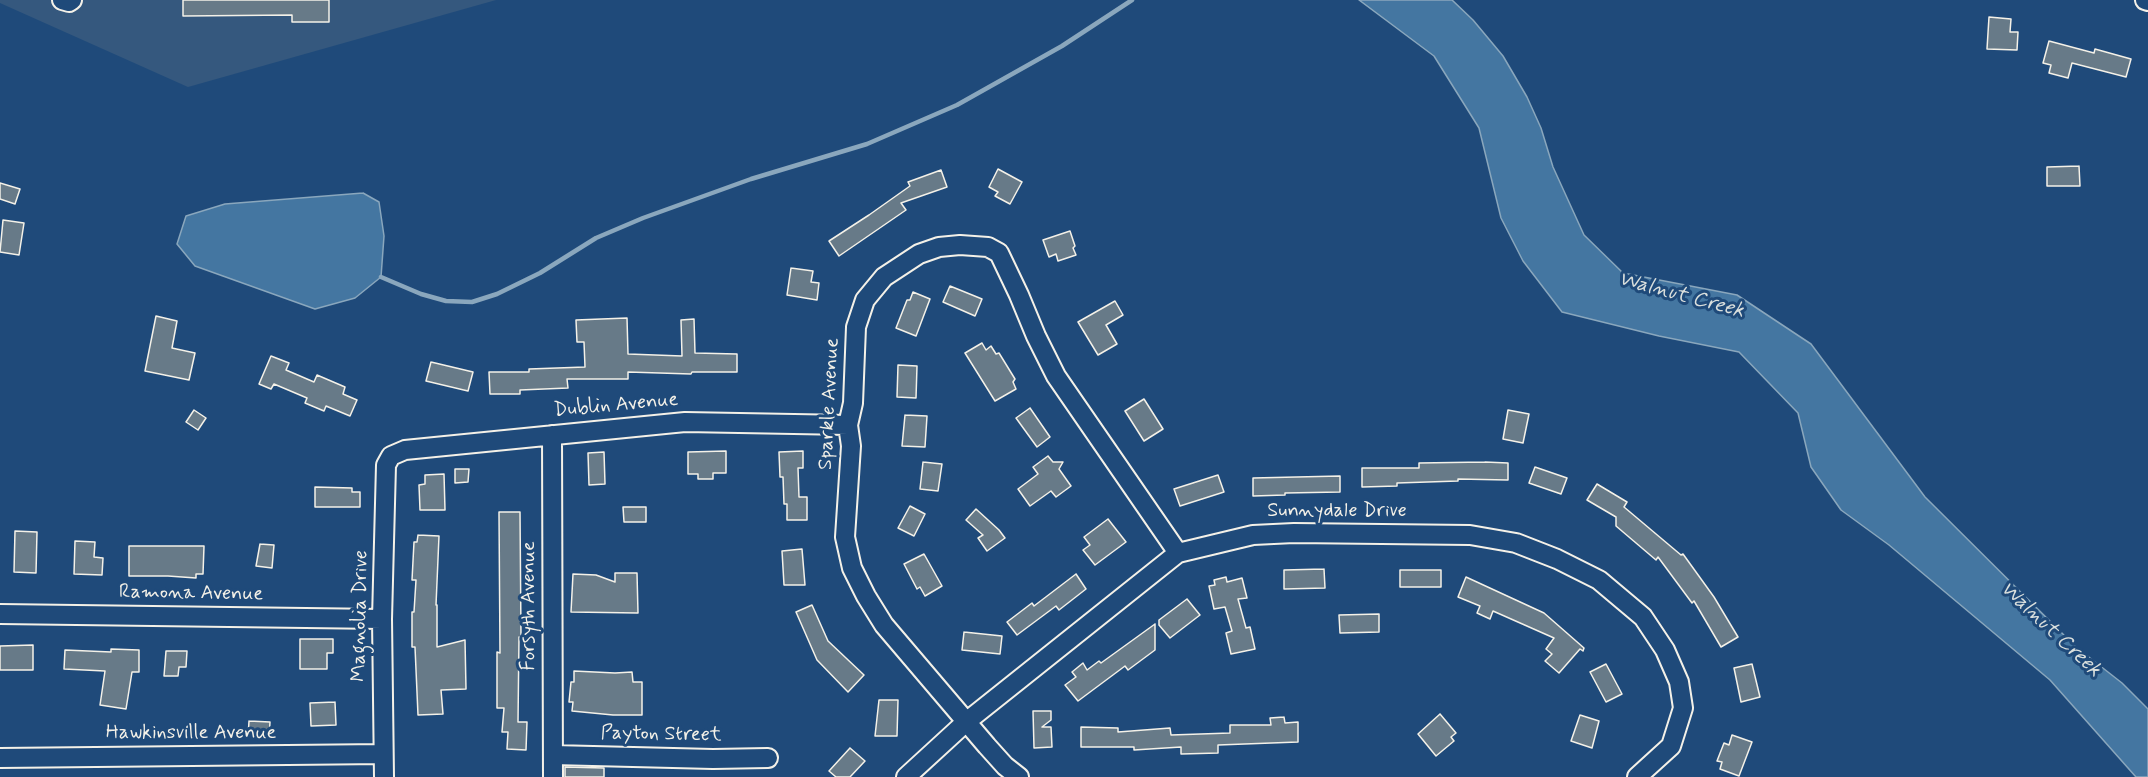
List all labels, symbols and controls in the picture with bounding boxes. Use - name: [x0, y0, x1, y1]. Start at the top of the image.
- water label: Walnut Creek: [1615, 267, 1747, 325]
- street label: Sparkle Avenue: [815, 337, 845, 471]
- street label: Dublin Avenue: [553, 389, 679, 423]
- street label: Sunnydale Drive: [1267, 500, 1407, 524]
- street label: Forsyth Avenue: [518, 541, 542, 671]
- street label: Magnolia Drive: [348, 550, 374, 682]
- water label: Walnut Creek: [1994, 577, 2106, 683]
- street label: Ramona Avenue: [119, 581, 263, 607]
- street label: Hawkinsville Avenue: [106, 722, 276, 746]
- street label: Payton Street: [600, 722, 722, 748]

